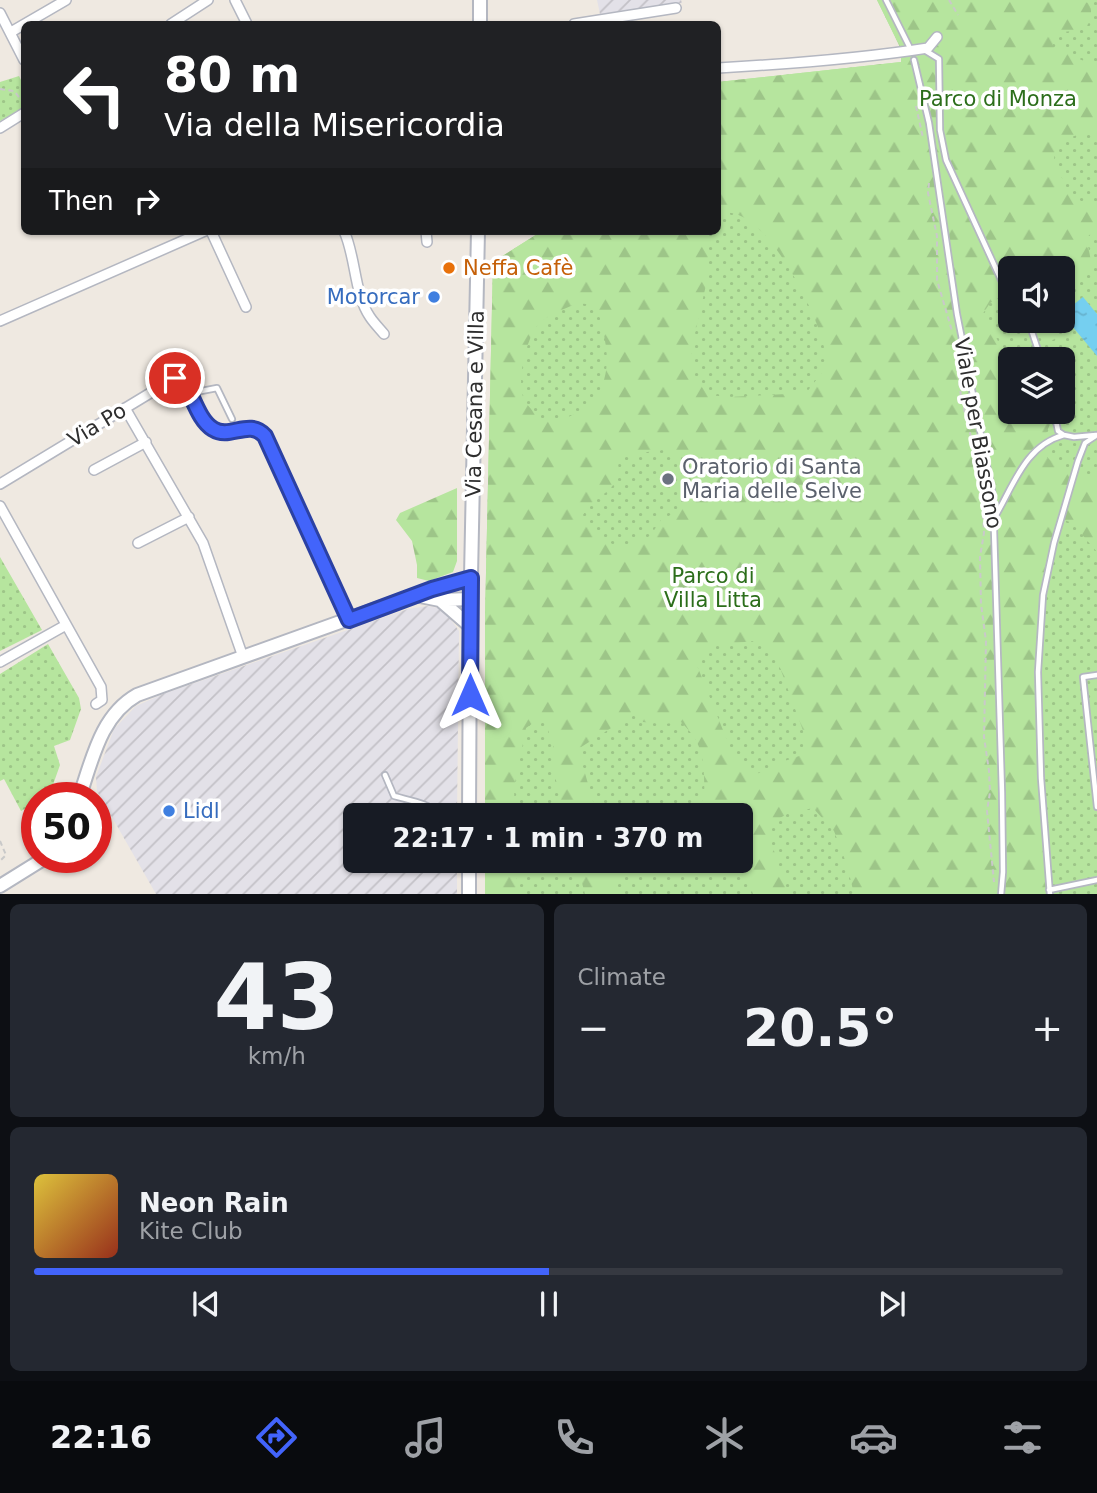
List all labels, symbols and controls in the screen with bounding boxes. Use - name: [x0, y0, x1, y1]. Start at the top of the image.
- text: 80 m: [164, 47, 300, 104]
- icon: left: [49, 49, 140, 140]
- park label: Parco di Monza: [919, 87, 1077, 111]
- text: Via della Misericordia: [164, 106, 505, 144]
- icon: right: [128, 182, 166, 220]
- text: Then: [49, 186, 114, 216]
- place label: Neffa Cafè: [463, 256, 574, 280]
- map controls: [998, 256, 1075, 424]
- button: sound: [998, 256, 1075, 333]
- marker: Neffa Cafè: [441, 260, 457, 276]
- place label: Motorcar: [327, 285, 420, 309]
- marker: Motorcar: [426, 289, 442, 305]
- street label: Via Cesana e Villa: [461, 310, 489, 498]
- street label: Viale per Biassono: [949, 336, 1007, 530]
- button: layers: [998, 347, 1075, 424]
- pin: [145, 348, 205, 408]
- icon: arrive: [156, 359, 194, 397]
- street label: Via Po: [63, 398, 131, 452]
- place label: Oratorio di Santa Maria delle Selve: [682, 455, 862, 503]
- marker: Oratorio di Santa Maria delle Selve: [660, 471, 676, 487]
- park label: Parco di Villa Litta: [664, 564, 762, 612]
- position arrow: [433, 658, 507, 732]
- speed limit sign: 50: [21, 782, 112, 873]
- place label: Lidl: [183, 799, 220, 823]
- marker: Lidl: [161, 803, 177, 819]
- text: 22:17 · 1 min · 370 m: [393, 823, 703, 853]
- text: 43: [213, 945, 340, 1050]
- text: Climate: [578, 964, 666, 990]
- text: 20.5°: [743, 998, 897, 1058]
- text: −: [578, 1006, 609, 1050]
- text: +: [1031, 1006, 1063, 1050]
- text: km/h: [248, 1043, 306, 1069]
- text: Neon Rain: [139, 1188, 289, 1218]
- text: Kite Club: [139, 1218, 243, 1244]
- icon: previous: [187, 1285, 225, 1323]
- icon: pause: [530, 1285, 568, 1323]
- icon: next: [873, 1285, 911, 1323]
- icon: directions: [252, 1413, 301, 1462]
- icon: music: [401, 1413, 450, 1462]
- icon: phone: [550, 1413, 599, 1462]
- icon: climate: [700, 1413, 749, 1462]
- icon: car: [849, 1413, 898, 1462]
- icon: filters: [998, 1413, 1047, 1462]
- text: 22:16: [50, 1418, 152, 1456]

